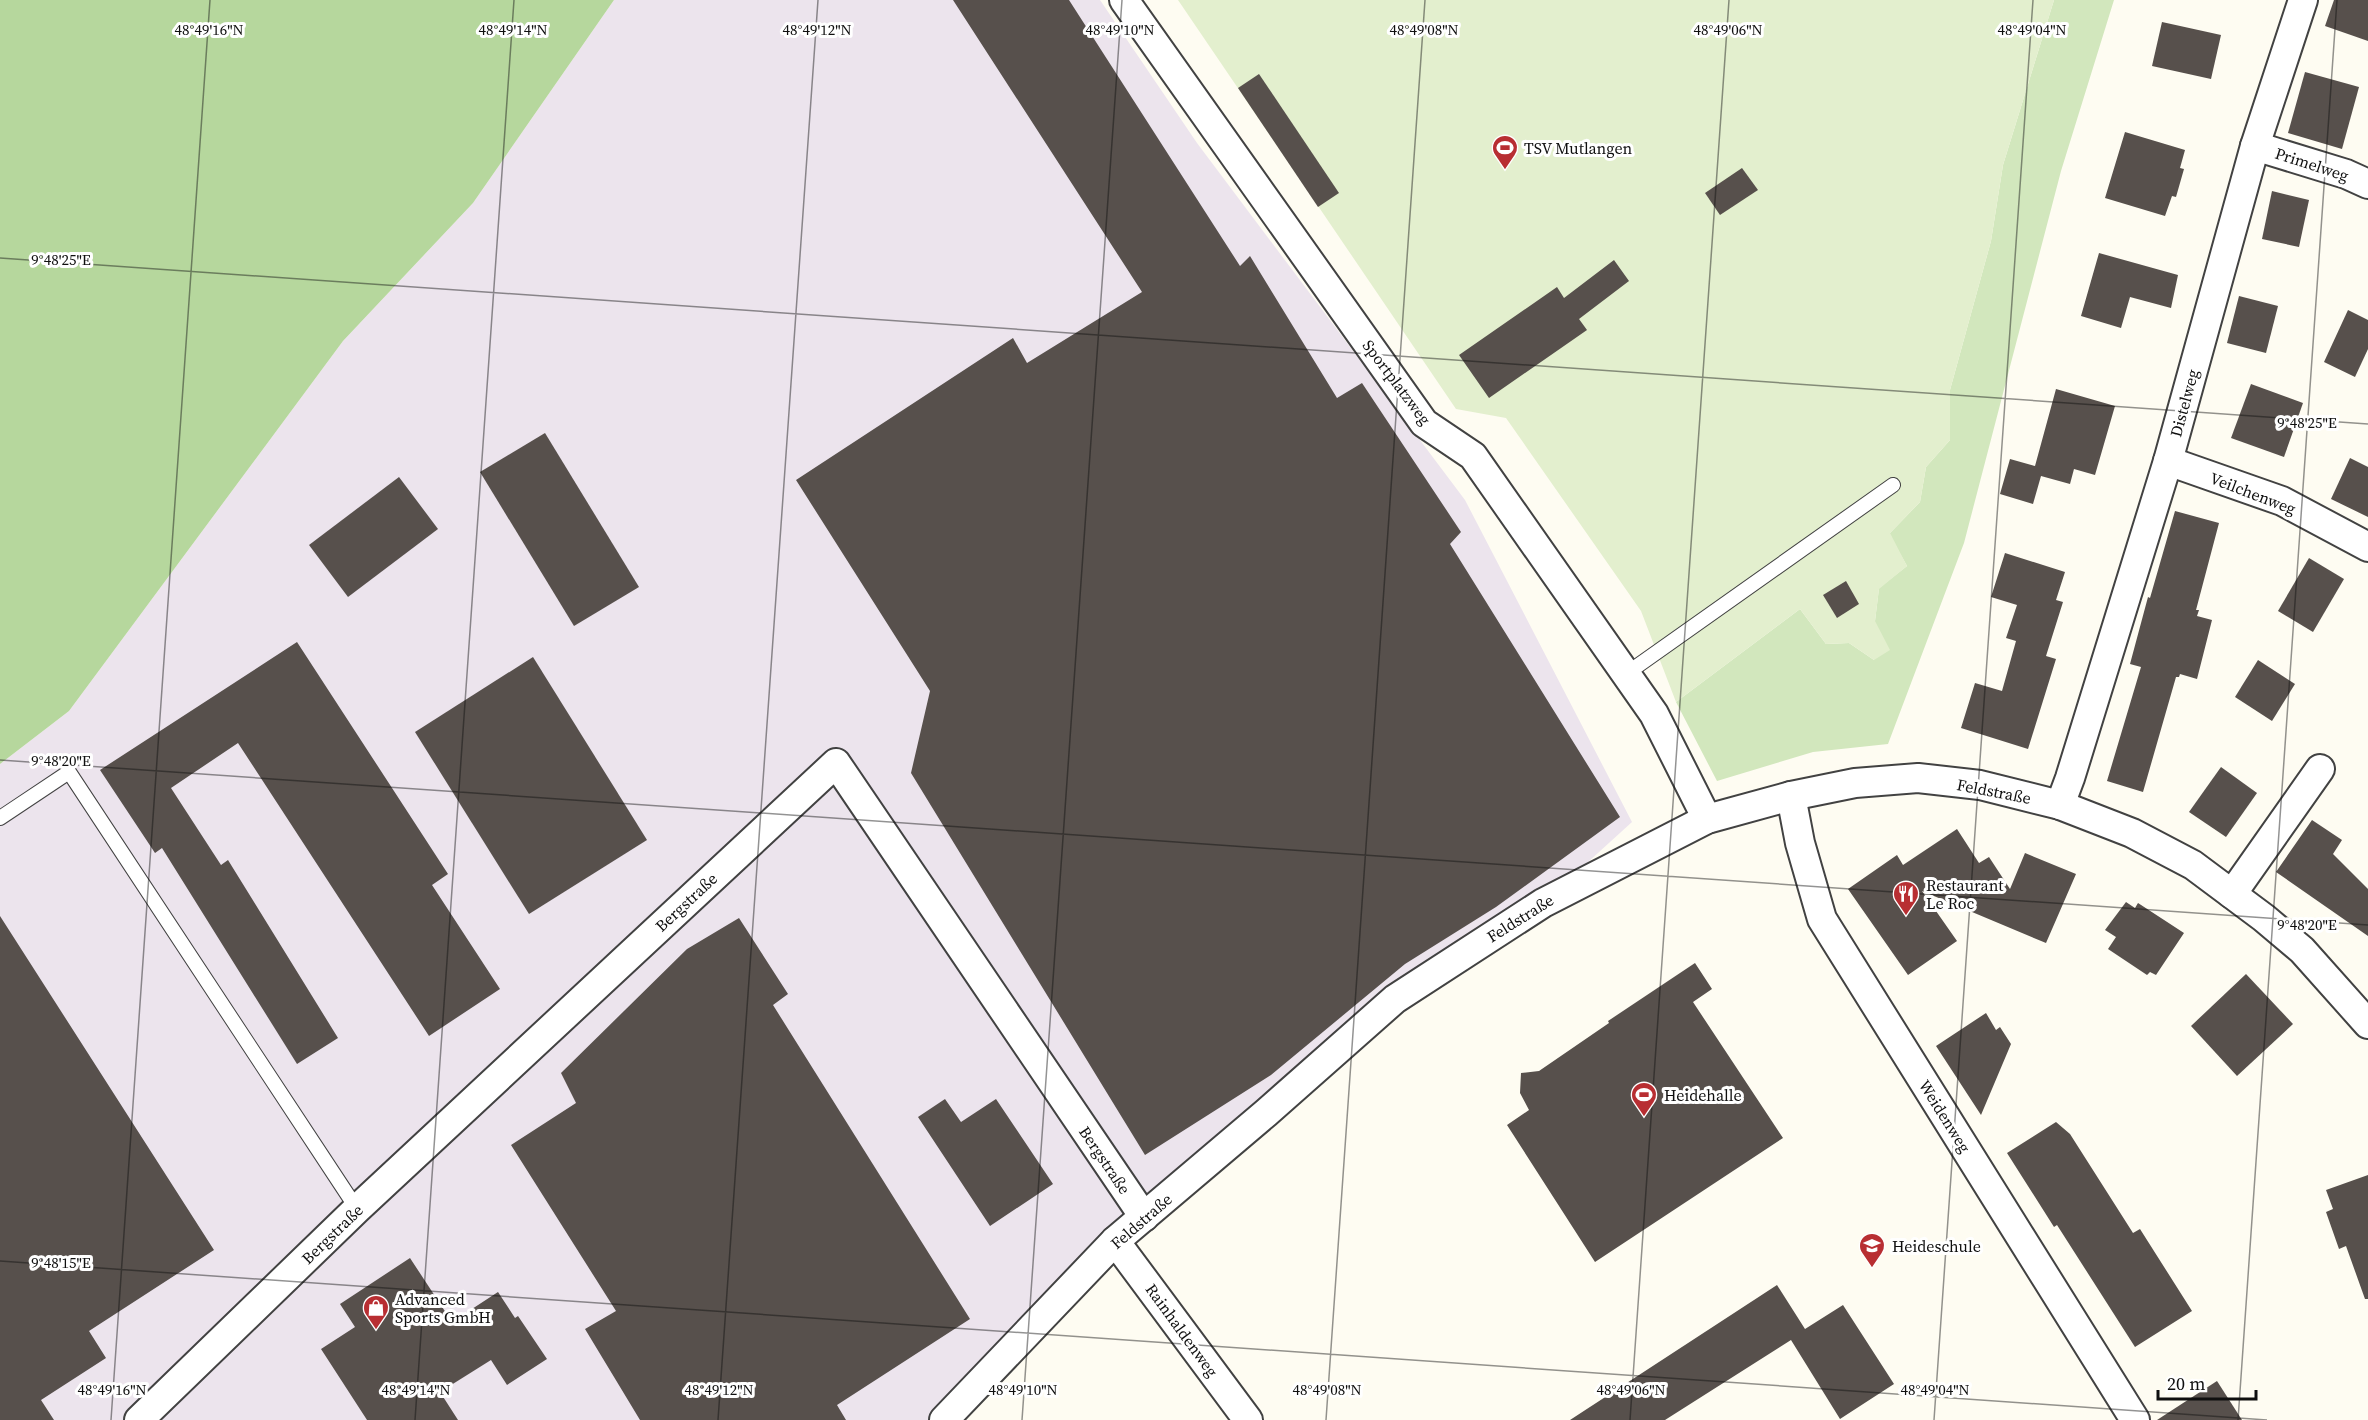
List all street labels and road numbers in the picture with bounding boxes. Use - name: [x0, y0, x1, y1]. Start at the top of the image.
- street label: Primelweg: [2272, 142, 2352, 186]
- street label: Sportplatzweg: [1358, 335, 1436, 429]
- street label: Distelweg: [2164, 367, 2204, 439]
- street label: Veilchenweg: [2207, 467, 2299, 519]
- street label: Feldstraße: [1955, 773, 2033, 809]
- street label: Bergstraße: [650, 867, 722, 937]
- street label: Feldstraße: [1482, 889, 1558, 947]
- street label: Weidenweg: [1914, 1075, 1976, 1157]
- street label: Bergstraße: [1074, 1122, 1136, 1198]
- street label: Feldstraße: [1105, 1188, 1177, 1254]
- street label: Bergstraße: [296, 1199, 368, 1269]
- street label: Rainhaldenweg: [1141, 1279, 1223, 1381]

